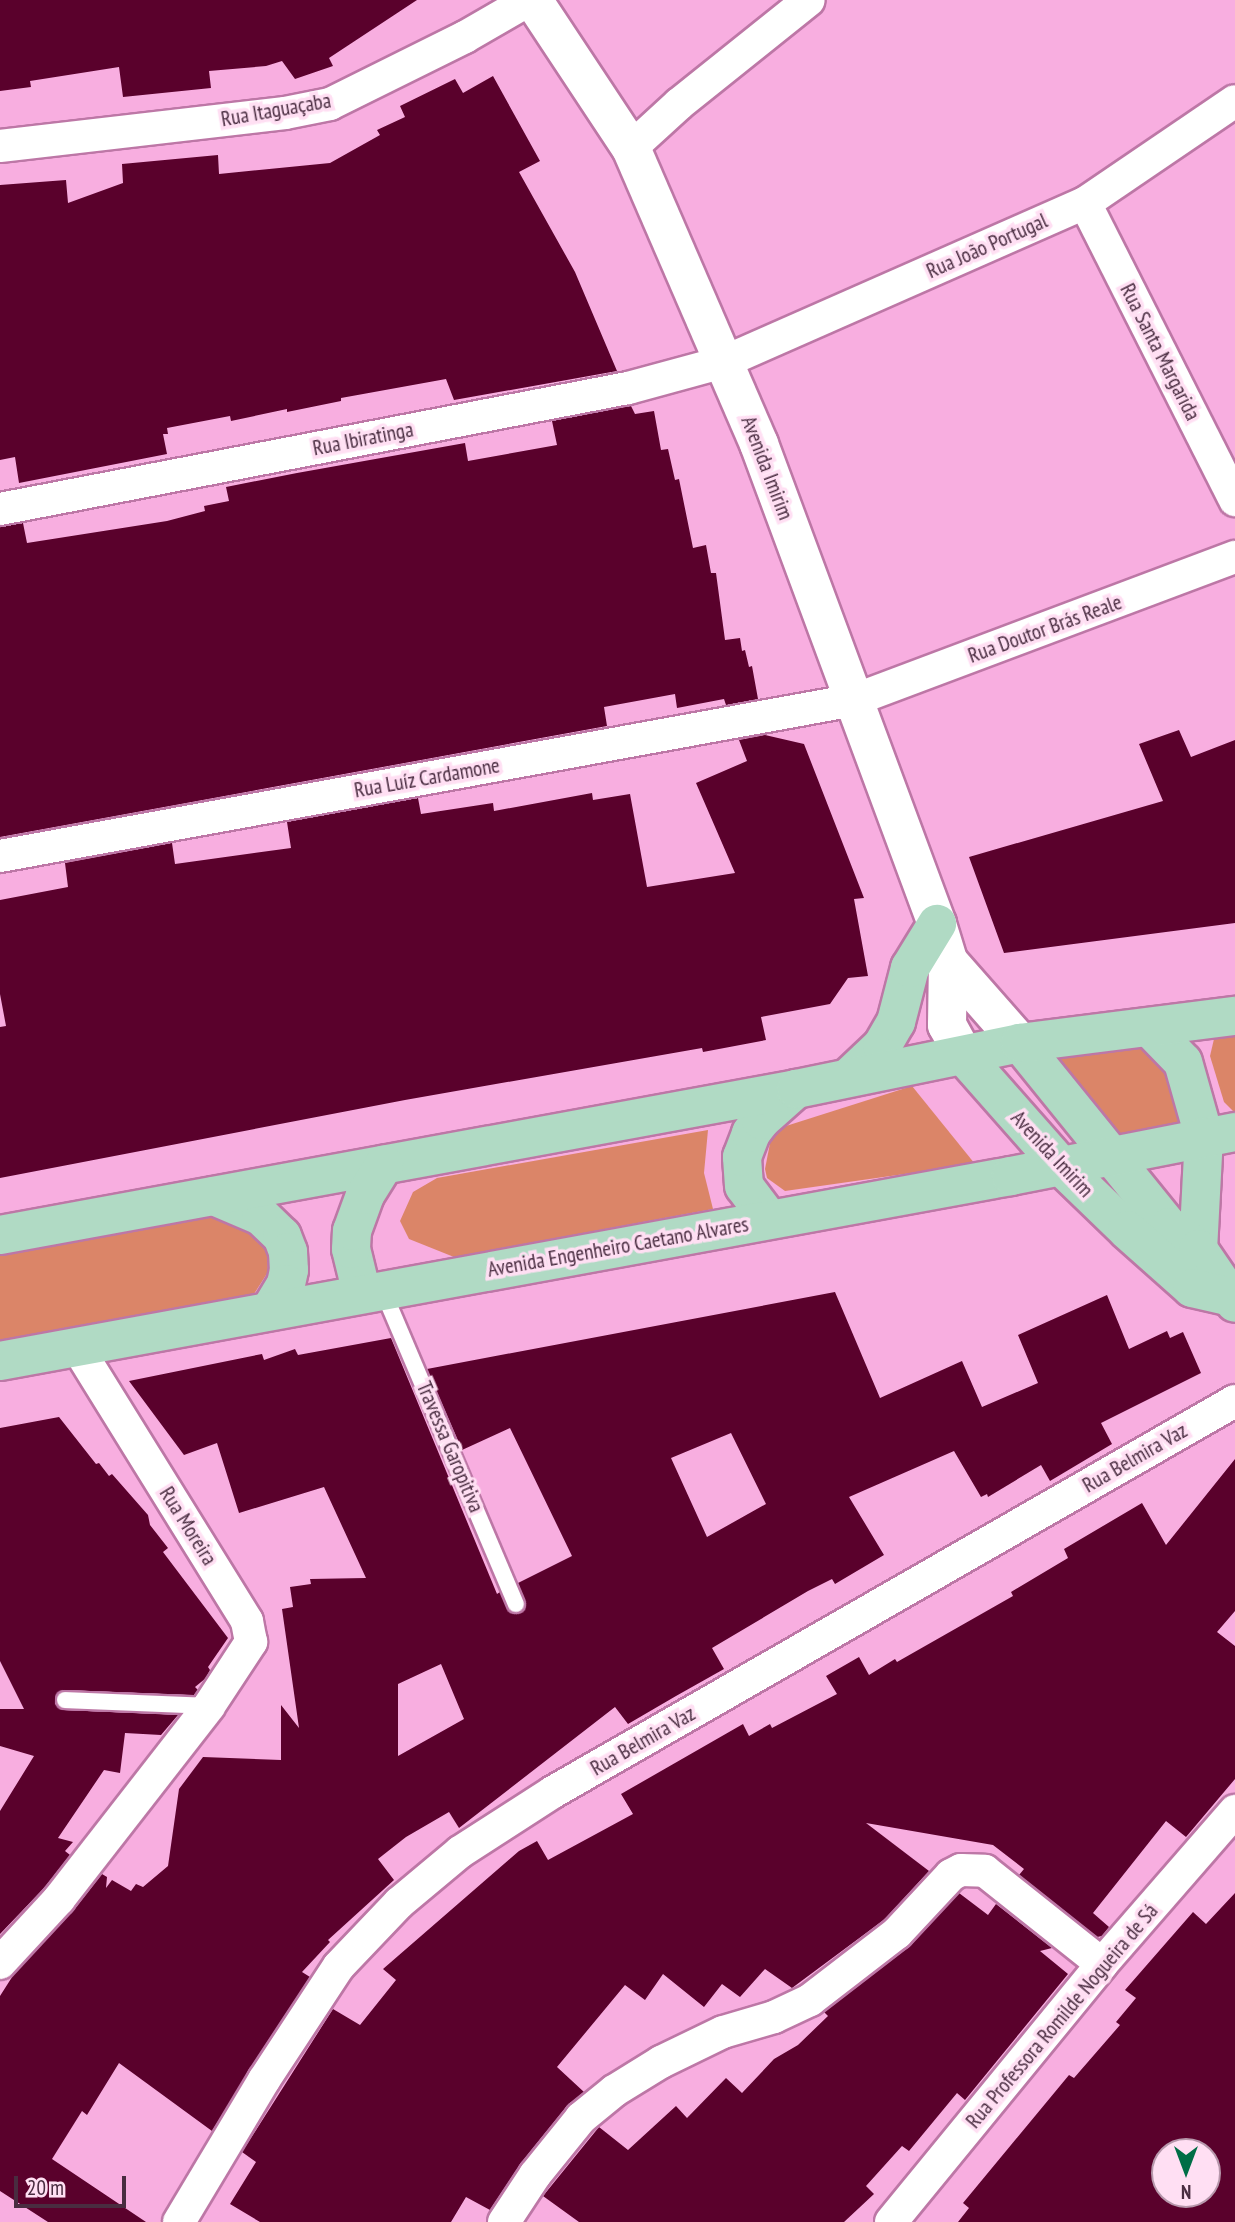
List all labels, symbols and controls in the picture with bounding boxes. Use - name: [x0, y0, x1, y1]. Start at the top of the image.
- street label: Rua Itaguaçaba: [219, 88, 333, 132]
- street label: Rua João Portugal: [923, 208, 1051, 284]
- street label: Rua Santa Margarida: [1115, 279, 1205, 425]
- street label: Avenida Imirim: [736, 413, 798, 523]
- street label: Rua Ibiratinga: [311, 417, 415, 461]
- street label: Rua Doutor Brás Reale: [965, 590, 1125, 668]
- street label: Rua Luíz Cardamone: [352, 753, 502, 803]
- street label: Avenida Imirim: [1006, 1106, 1098, 1202]
- street label: Avenida Engenheiro Caetano Alvares: [485, 1212, 751, 1282]
- street label: Travessa Garopitiva: [411, 1378, 489, 1516]
- street label: Rua Belmira Vaz: [1078, 1418, 1192, 1498]
- street label: Rua Moreira: [154, 1482, 222, 1570]
- street label: Rua Belmira Vaz: [586, 1701, 700, 1781]
- street label: Rua Professora Romilde Nogueira de Sá: [961, 1899, 1163, 2133]
- north arrow: [1151, 2138, 1221, 2208]
- scale bar: [18, 2162, 130, 2206]
- text: 20 m: [27, 2174, 64, 2201]
- text: N: [1181, 2180, 1191, 2204]

